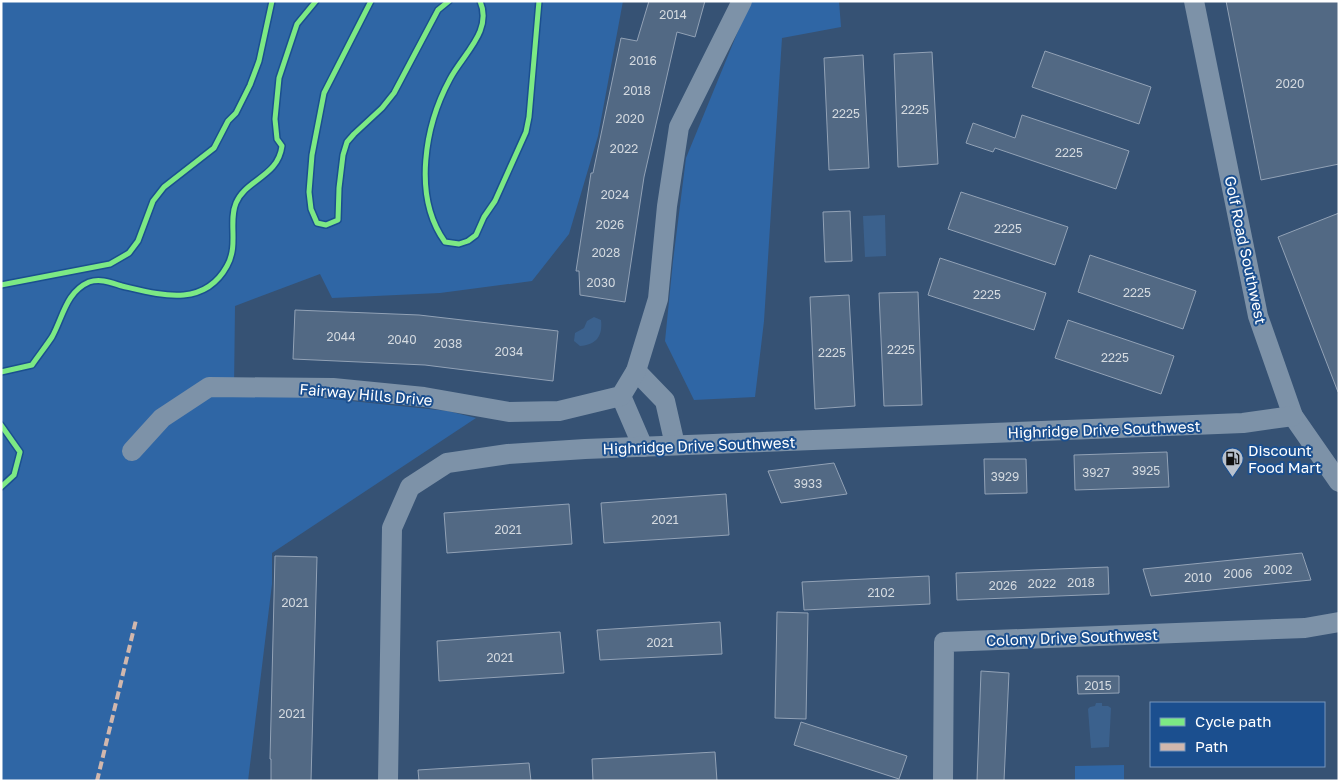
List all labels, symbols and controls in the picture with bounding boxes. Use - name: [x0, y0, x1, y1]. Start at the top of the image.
- house number: 2014: [659, 7, 687, 22]
- house number: 2016: [629, 53, 657, 68]
- house number: 2020: [1276, 76, 1304, 91]
- house number: 2018: [623, 83, 651, 98]
- house number: 2225: [901, 102, 929, 117]
- house number: 2225: [832, 106, 860, 121]
- house number: 2020: [616, 111, 644, 126]
- house number: 2022: [610, 141, 638, 156]
- house number: 2225: [1055, 145, 1083, 160]
- street label: Golf Road Southwest: [1221, 174, 1271, 326]
- house number: 2024: [601, 187, 629, 202]
- house number: 2026: [596, 217, 624, 232]
- house number: 2225: [994, 221, 1022, 236]
- house number: 2028: [592, 245, 620, 260]
- house number: 2030: [587, 275, 615, 290]
- house number: 2225: [1123, 285, 1151, 300]
- house number: 2225: [973, 287, 1001, 302]
- house number: 2044: [326, 329, 356, 344]
- house number: 2040: [387, 332, 417, 347]
- house number: 2038: [434, 336, 462, 351]
- house number: 2225: [887, 342, 915, 357]
- house number: 2034: [495, 344, 523, 359]
- house number: 2225: [818, 345, 846, 360]
- house number: 2225: [1101, 350, 1129, 365]
- street label: Fairway Hills Drive: [299, 379, 433, 409]
- street label: Highridge Drive Southwest: [1007, 417, 1201, 441]
- street label: Highridge Drive Southwest: [602, 433, 796, 457]
- place label: Discount Food Mart: [1248, 441, 1321, 476]
- fuel station icon: Discount Food Mart: [1220, 447, 1244, 478]
- house number: 3925: [1132, 463, 1160, 478]
- house number: 3927: [1082, 465, 1110, 480]
- house number: 3929: [991, 469, 1019, 484]
- house number: 3933: [794, 476, 822, 491]
- house number: 2021: [651, 512, 679, 527]
- house number: 2021: [494, 522, 522, 537]
- house number: 2002: [1264, 562, 1292, 577]
- house number: 2006: [1223, 566, 1253, 581]
- house number: 2010: [1184, 570, 1212, 585]
- house number: 2018: [1067, 575, 1095, 590]
- house number: 2022: [1028, 576, 1056, 591]
- house number: 2026: [989, 578, 1017, 593]
- house number: 2102: [867, 585, 895, 600]
- house number: 2021: [281, 595, 309, 610]
- street label: Colony Drive Southwest: [986, 625, 1158, 649]
- house number: 2021: [646, 635, 674, 650]
- house number: 2021: [486, 650, 514, 665]
- house number: 2015: [1084, 678, 1112, 693]
- legend: [1150, 702, 1325, 767]
- house number: 2021: [278, 706, 306, 721]
- text: Cycle path: [1195, 712, 1271, 730]
- text: Path: [1195, 737, 1228, 755]

